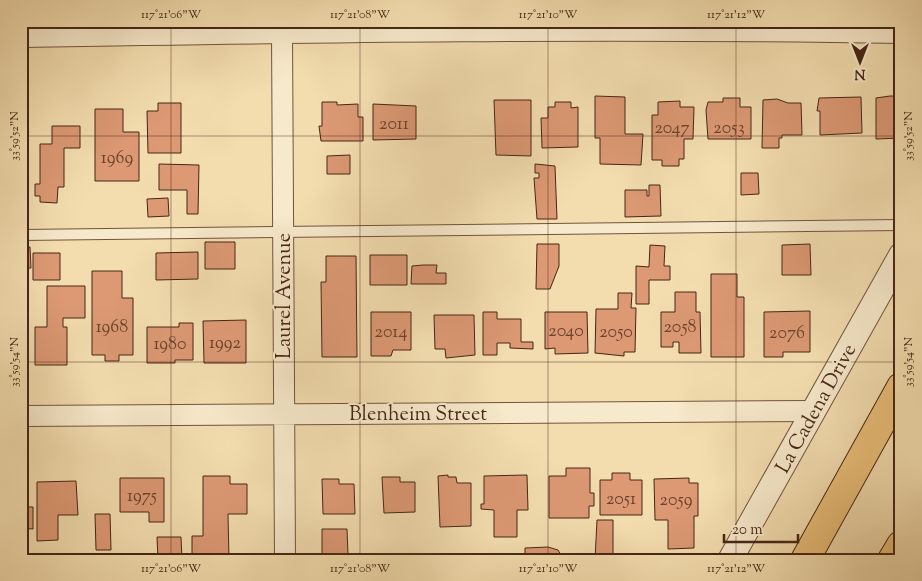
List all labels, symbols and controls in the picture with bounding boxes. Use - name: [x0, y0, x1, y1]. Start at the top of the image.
- text: 117°21'06"W: [141, 6, 202, 24]
- text: 117°21'08"W: [330, 6, 391, 24]
- text: 117°21'10"W: [519, 6, 578, 24]
- text: 117°21'12"W: [707, 6, 766, 24]
- north arrow: [834, 38, 884, 88]
- text: N: [854, 63, 866, 83]
- text: 33°59'52"N: [6, 111, 24, 161]
- text: 33°59'52"N: [900, 111, 918, 161]
- house number: 2011: [379, 112, 409, 138]
- house number: 2047: [654, 116, 690, 142]
- house number: 2053: [713, 116, 745, 142]
- house number: 1969: [101, 146, 133, 172]
- street label: Laurel Avenue: [271, 233, 300, 359]
- house number: 1968: [96, 315, 128, 341]
- house number: 2058: [663, 315, 697, 341]
- house number: 2040: [548, 319, 584, 345]
- house number: 2014: [375, 320, 407, 346]
- house number: 2050: [599, 320, 633, 346]
- house number: 2076: [769, 321, 805, 347]
- house number: 1992: [209, 331, 241, 357]
- house number: 1980: [153, 332, 187, 358]
- text: 33°59'54"N: [6, 336, 24, 387]
- text: 33°59'54"N: [900, 336, 918, 387]
- street label: La Cadena Drive: [770, 339, 865, 479]
- street label: Blenheim Street: [349, 401, 487, 430]
- house number: 1975: [127, 484, 157, 510]
- house number: 2051: [606, 487, 636, 513]
- house number: 2059: [660, 488, 693, 514]
- scale bar: [724, 511, 798, 543]
- text: 20 m: [732, 520, 763, 541]
- text: 117°21'06"W: [141, 560, 202, 578]
- text: 117°21'08"W: [330, 560, 391, 578]
- text: 117°21'10"W: [519, 560, 578, 578]
- text: 117°21'12"W: [707, 560, 766, 578]

